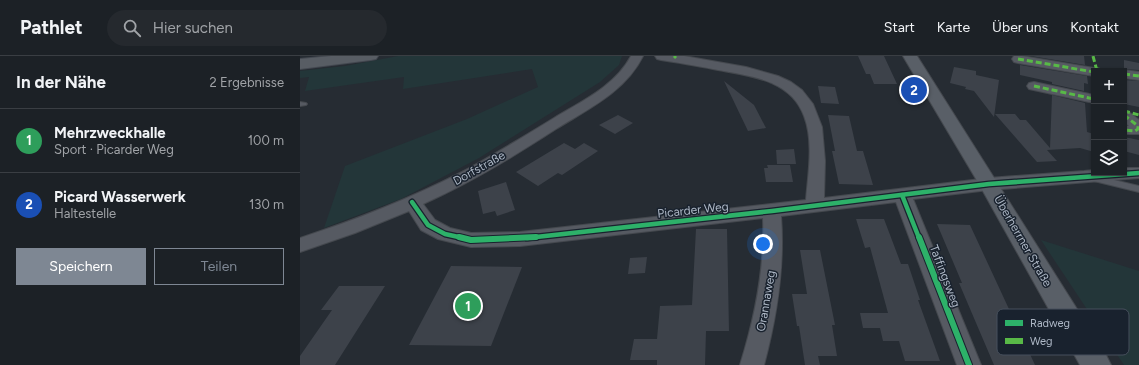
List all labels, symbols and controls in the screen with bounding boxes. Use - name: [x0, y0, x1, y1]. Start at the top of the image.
- search box: [107, 10, 387, 46]
- text: Pathlet: [20, 16, 83, 39]
- icon: search: [121, 17, 143, 39]
- text: Hier suchen: [153, 19, 233, 37]
- text: Start: [884, 19, 915, 36]
- text: Karte: [937, 19, 970, 36]
- text: Über uns: [992, 19, 1048, 36]
- text: Kontakt: [1070, 19, 1119, 36]
- map controls: [1091, 68, 1127, 176]
- button: +: [1091, 68, 1127, 104]
- text: In der Nähe: [16, 72, 106, 92]
- text: 2 Ergebnisse: [210, 75, 284, 90]
- pin: 2: [901, 75, 927, 105]
- button: −: [1091, 104, 1127, 140]
- text: Mehrzweckhalle: [54, 124, 166, 142]
- text: 1: [26, 133, 32, 148]
- text: 100 m: [248, 133, 284, 148]
- button: layers: [1091, 140, 1127, 176]
- text: Sport · Picarder Weg: [54, 142, 174, 157]
- street label: Dorfstraße: [451, 148, 508, 188]
- text: Picard Wasserwerk: [54, 188, 186, 206]
- street label: Überherrner Straße: [991, 193, 1055, 290]
- text: 2: [25, 197, 33, 212]
- text: 130 m: [249, 197, 284, 212]
- street label: Picarder Weg: [657, 199, 729, 221]
- text: Haltestelle: [54, 206, 116, 221]
- your location: [753, 234, 773, 254]
- street label: Taffingsweg: [927, 243, 963, 309]
- button: Speichern: [16, 248, 146, 285]
- button: Teilen: [154, 248, 284, 285]
- street label: Orannaweg: [754, 269, 778, 333]
- pin: 1: [455, 291, 481, 321]
- legend: [997, 309, 1129, 355]
- text: Radweg: [1030, 317, 1070, 330]
- text: Weg: [1030, 335, 1053, 348]

